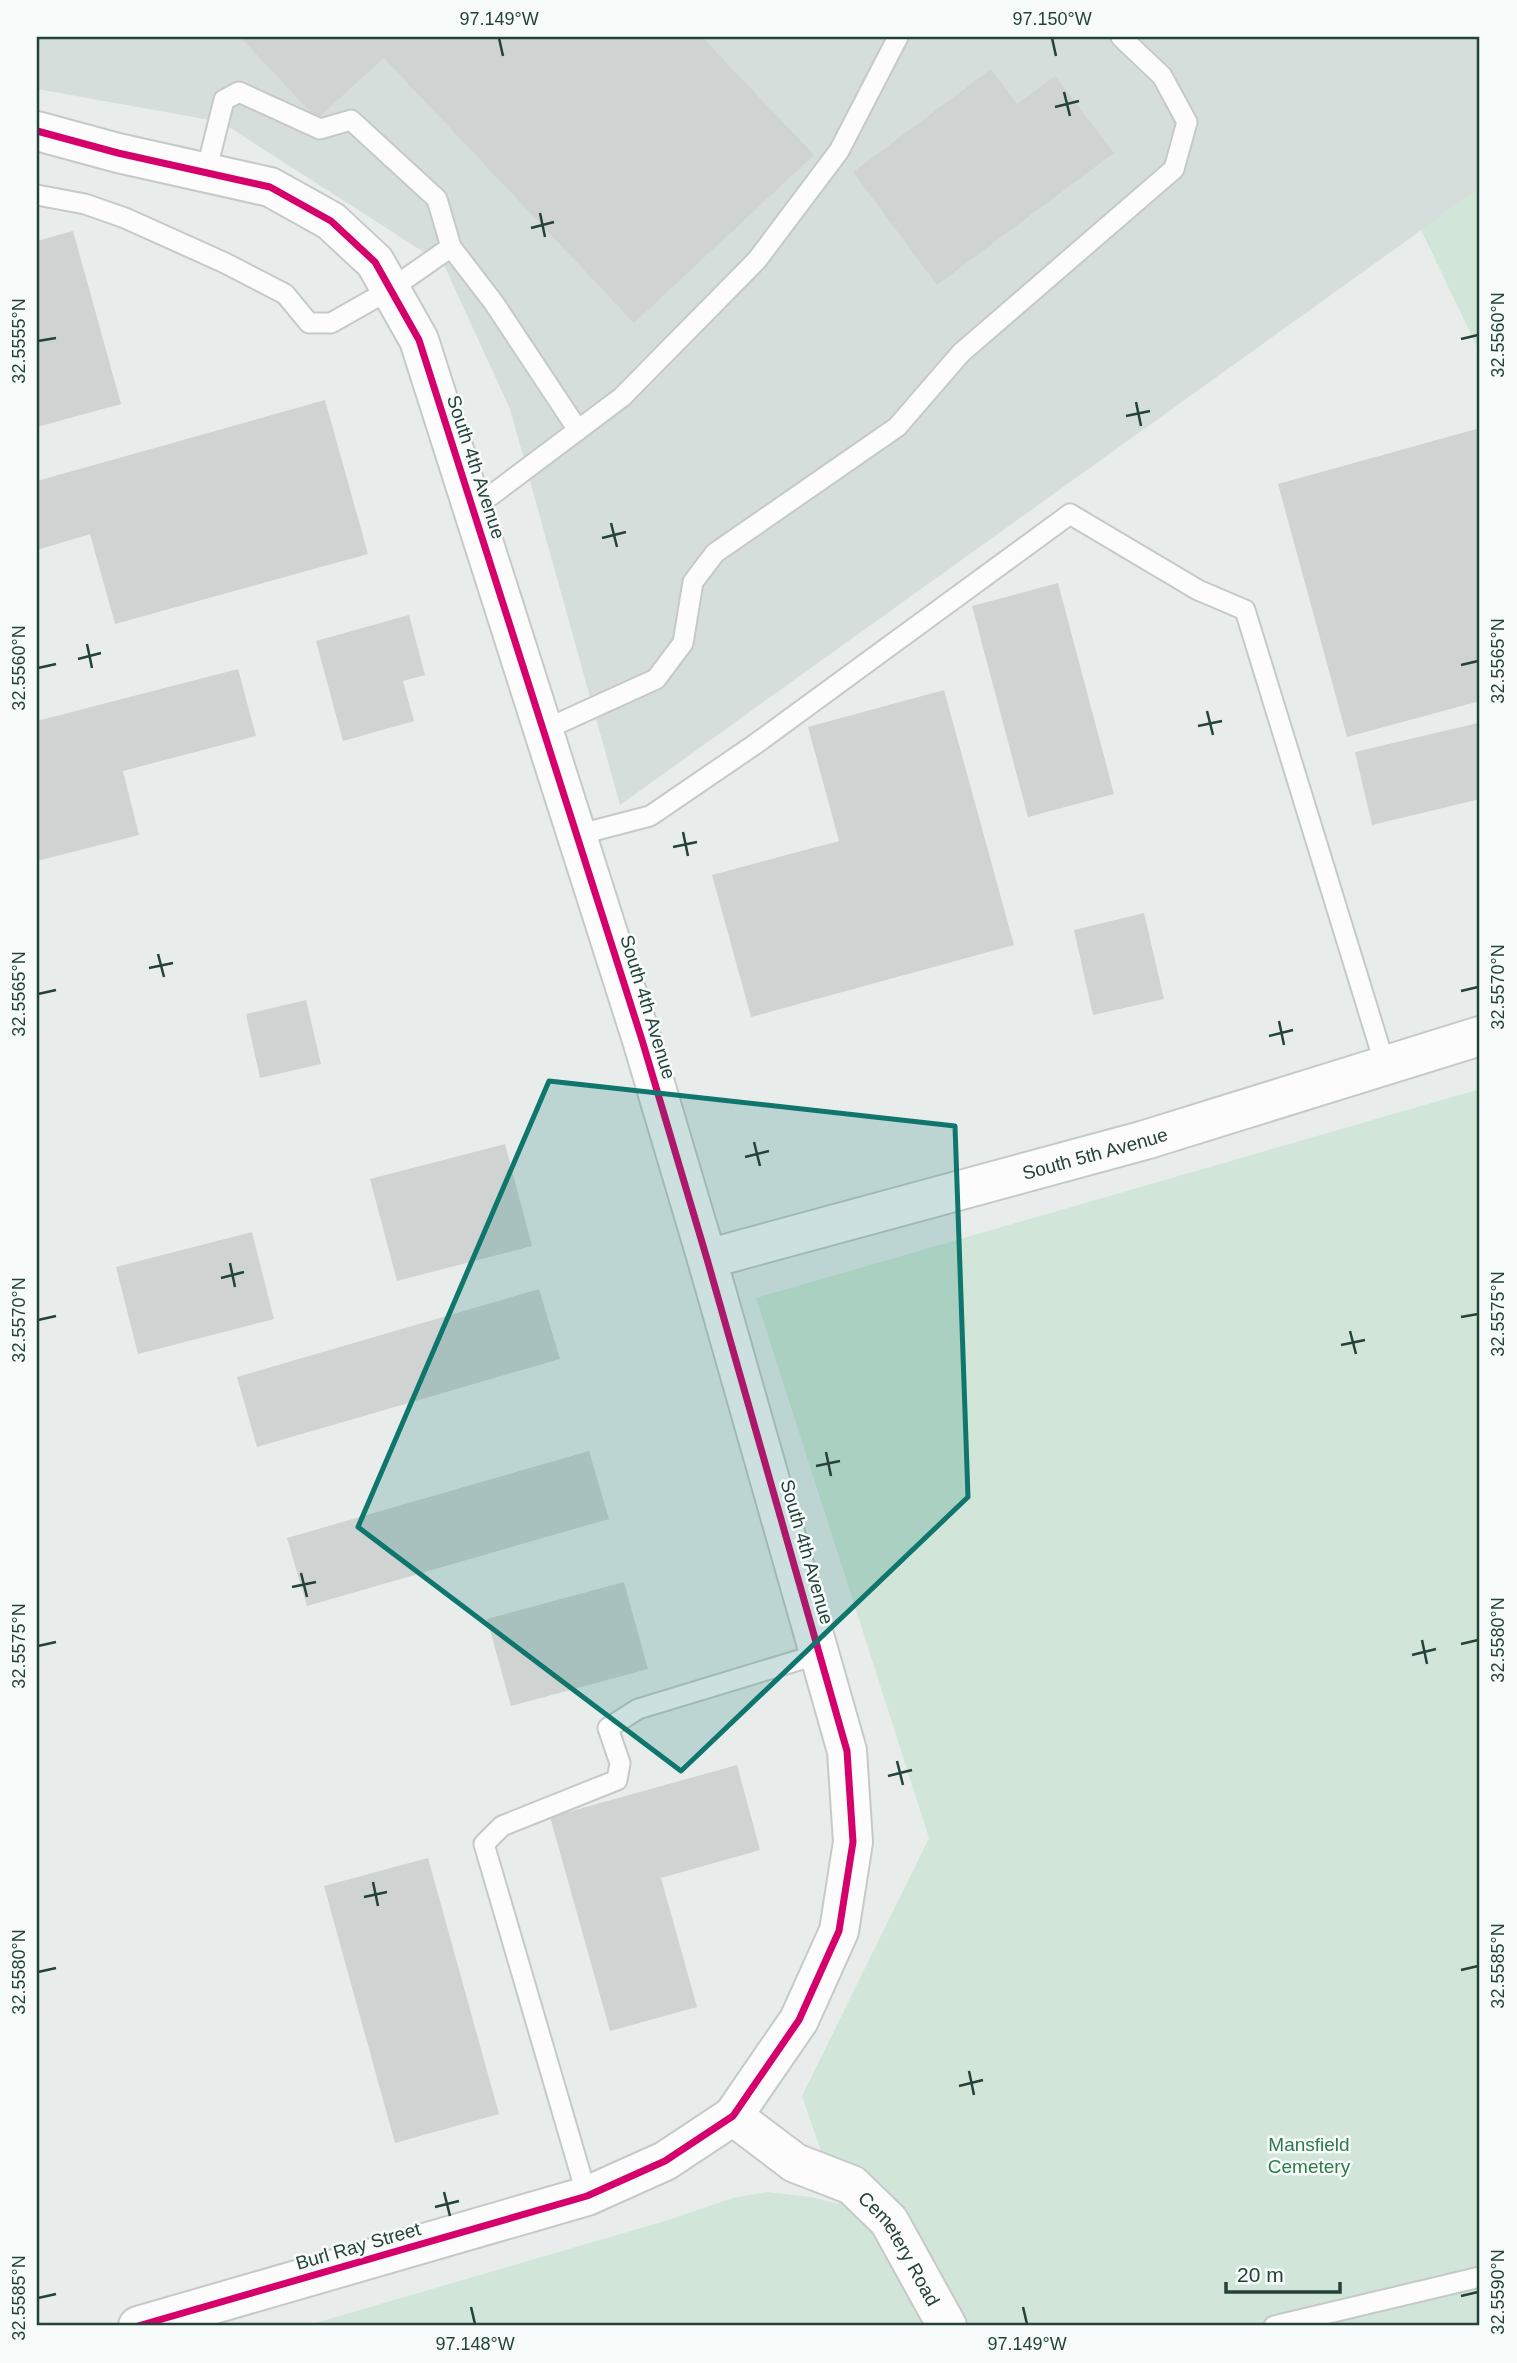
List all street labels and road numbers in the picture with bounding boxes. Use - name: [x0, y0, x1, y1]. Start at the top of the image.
- street label: South 4th Avenue: [443, 393, 509, 541]
- street label: South 4th Avenue: [616, 932, 680, 1082]
- street label: South 5th Avenue: [1020, 1123, 1170, 1183]
- street label: South 4th Avenue: [776, 1477, 838, 1627]
- street label: Cemetery Road: [854, 2187, 944, 2309]
- street label: Burl Ray Street: [293, 2218, 424, 2274]

